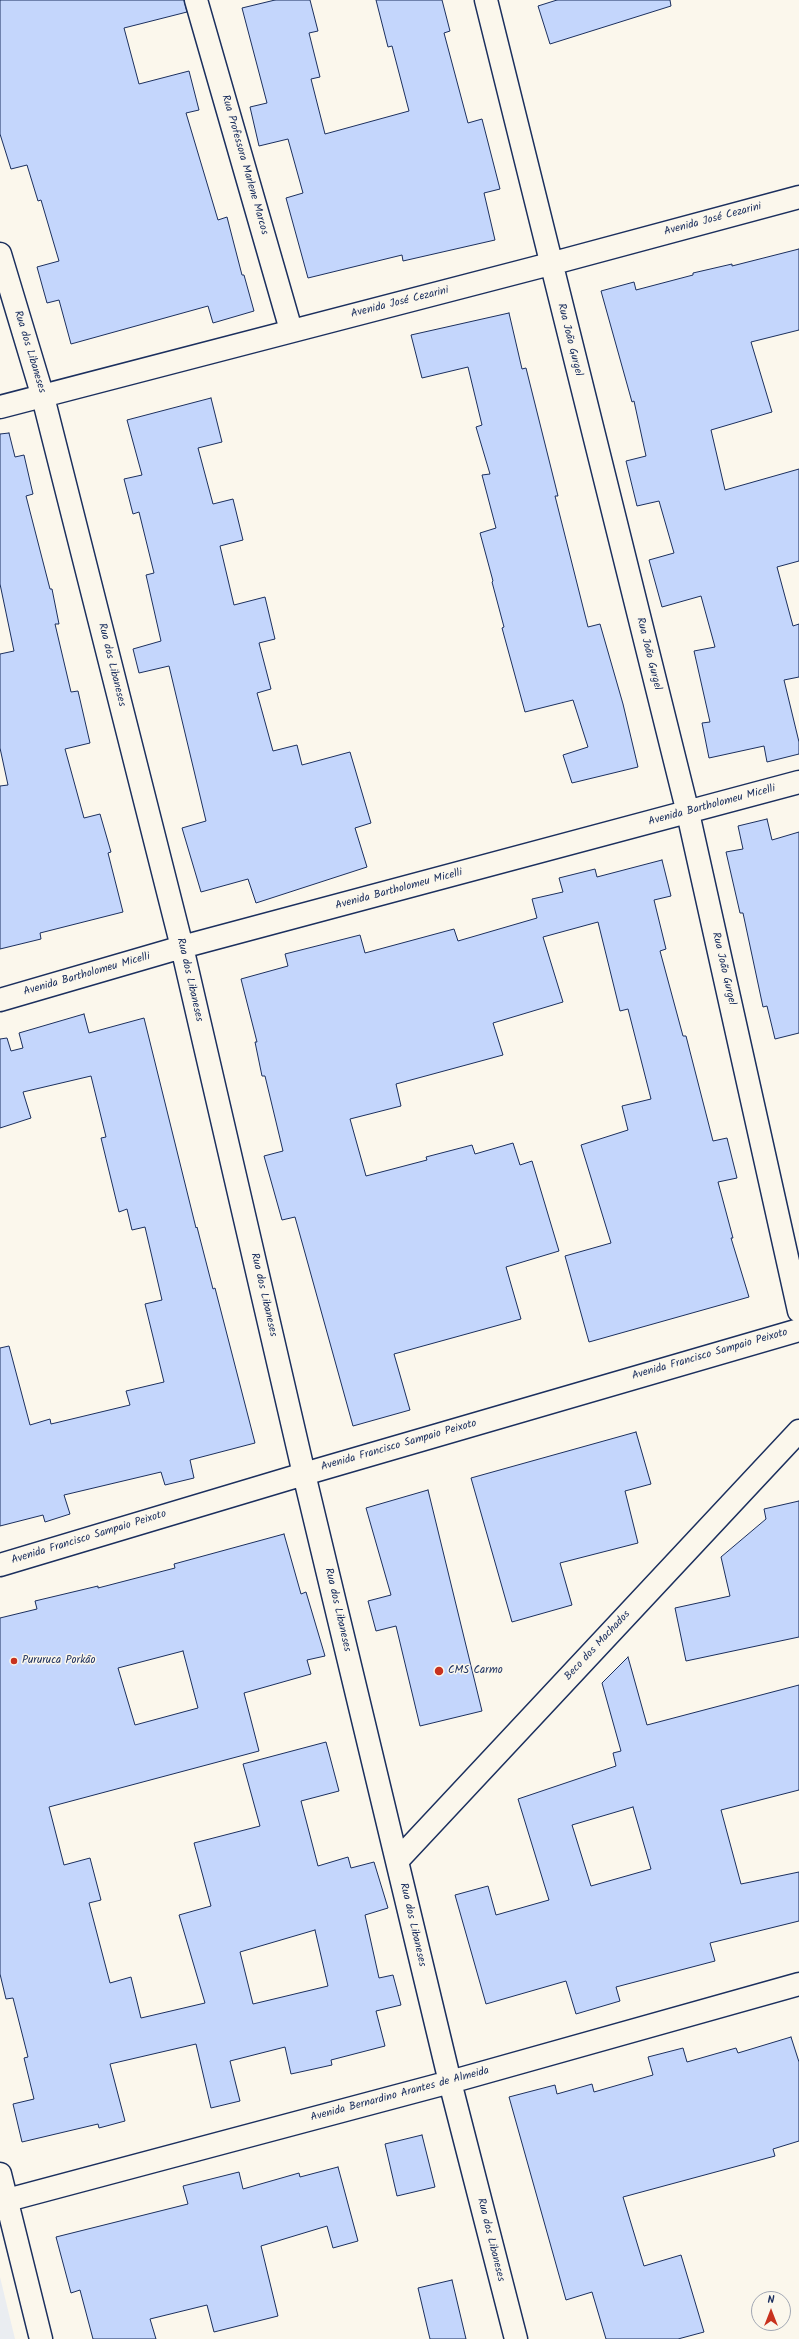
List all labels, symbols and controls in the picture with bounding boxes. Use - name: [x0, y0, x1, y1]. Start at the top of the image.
- street label: Rua Professora Marlene Marcos: [218, 94, 270, 236]
- street label: Avenida José Cezarini: [663, 201, 763, 239]
- street label: Avenida José Cezarini: [350, 284, 450, 322]
- street label: Rua João Gurgel: [554, 302, 584, 378]
- street label: Rua dos Libaneses: [10, 309, 48, 395]
- street label: Rua João Gurgel: [633, 616, 663, 692]
- street label: Rua dos Libaneses: [94, 622, 128, 708]
- street label: Avenida Bartholomeu Micelli: [647, 783, 777, 829]
- street label: Avenida Bartholomeu Micelli: [334, 867, 464, 913]
- street label: Rua João Gurgel: [708, 931, 738, 1007]
- street label: Rua dos Libaneses: [173, 937, 205, 1023]
- street label: Avenida Bartholomeu Micelli: [22, 951, 152, 999]
- street label: Rua dos Libaneses: [247, 1252, 279, 1338]
- street label: Avenida Francisco Sampaio Peixoto: [631, 1326, 789, 1384]
- street label: Avenida Francisco Sampaio Peixoto: [320, 1417, 478, 1475]
- street label: Avenida Francisco Sampaio Peixoto: [10, 1508, 168, 1568]
- street label: Rua dos Libaneses: [321, 1567, 353, 1653]
- street label: Beco dos Machados: [562, 1608, 634, 1684]
- place label: Pururuca Porkão: [22, 1654, 96, 1668]
- marker: Pururuca Porkão: [9, 1656, 19, 1666]
- place label: CMS Carmo: [448, 1664, 503, 1678]
- marker: CMS Carmo: [433, 1665, 445, 1677]
- street label: Rua dos Libaneses: [396, 1882, 428, 1968]
- street label: Avenida Bernardino Arantes de Almeida: [309, 2065, 491, 2125]
- street label: Rua dos Libaneses: [473, 2197, 507, 2283]
- north arrow: [751, 2291, 791, 2331]
- text: N: [768, 2291, 774, 2309]

